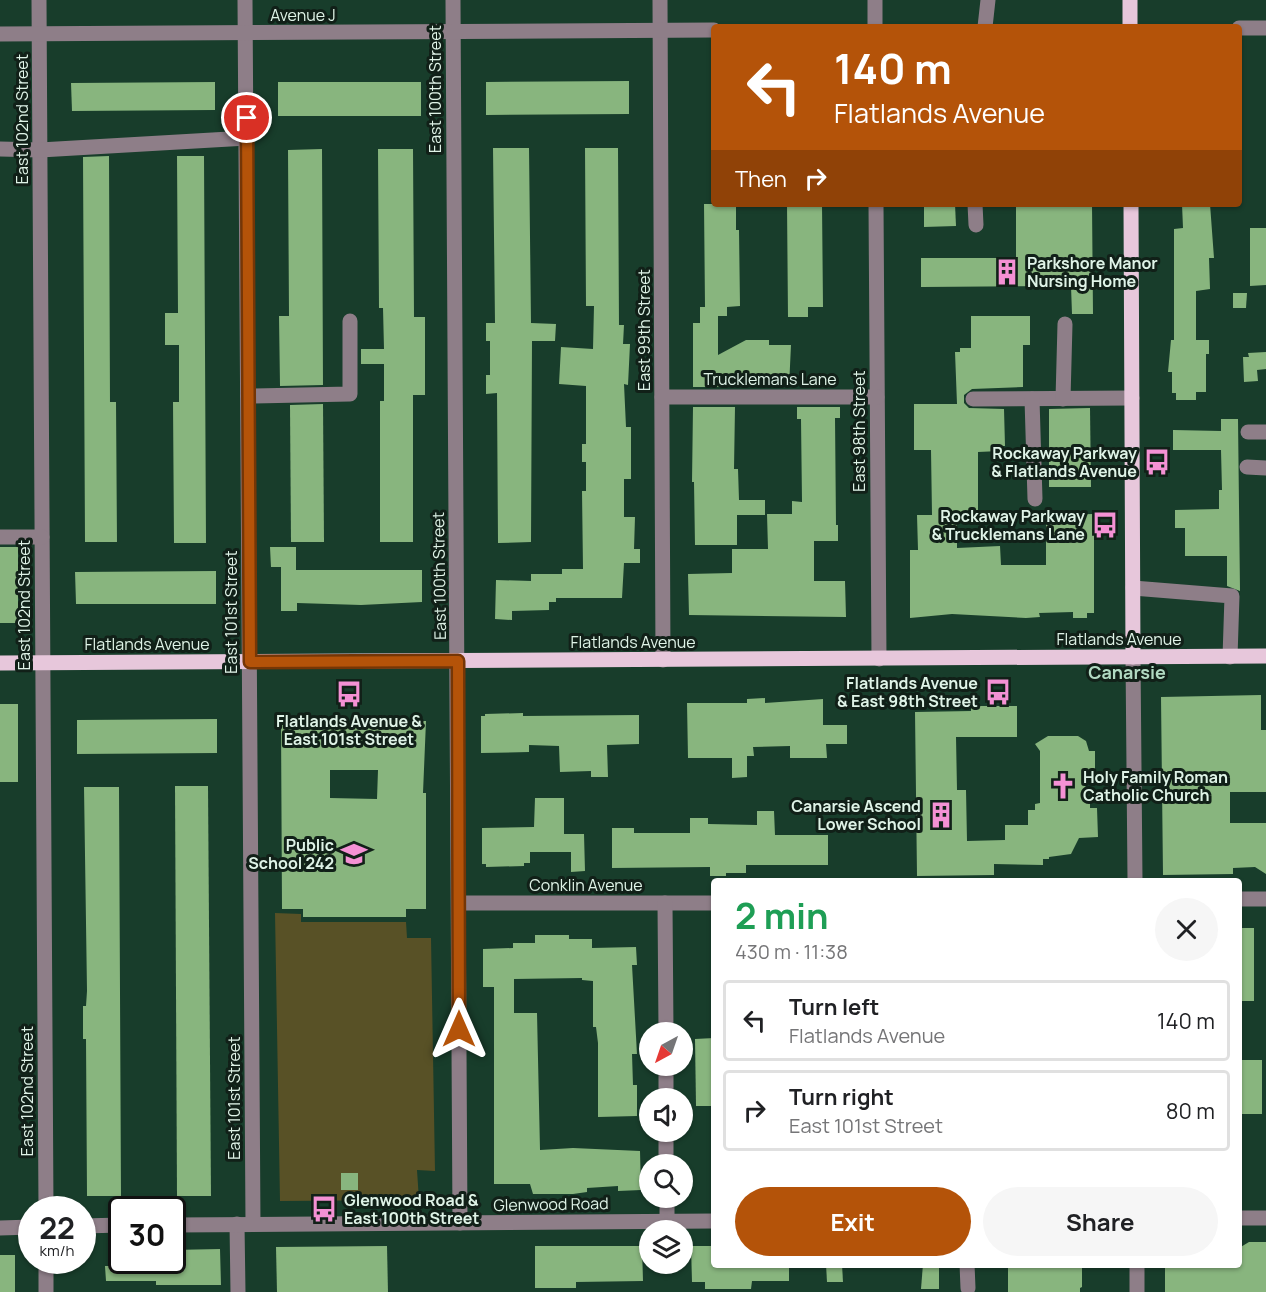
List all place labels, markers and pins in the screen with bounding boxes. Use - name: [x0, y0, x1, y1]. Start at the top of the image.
- pin: [221, 92, 272, 143]
- place label: Parkshore Manor Nursing Home: [1027, 252, 1158, 292]
- building icon: Parkshore Manor Nursing Home: [992, 257, 1022, 287]
- place label: Rockaway Parkway & Flatlands Avenue: [991, 442, 1137, 482]
- bus stop icon: Rockaway Parkway & Flatlands Avenue: [1142, 447, 1172, 477]
- place label: Rockaway Parkway & Trucklemans Lane: [931, 505, 1085, 545]
- bus stop icon: Rockaway Parkway & Trucklemans Lane: [1090, 510, 1120, 540]
- place label: Flatlands Avenue & East 98th Street: [837, 672, 978, 712]
- bus stop icon: Flatlands Avenue & East 98th Street: [983, 677, 1013, 707]
- bus stop icon: Flatlands Avenue & East 101st Street: [334, 679, 364, 709]
- place label: Flatlands Avenue & East 101st Street: [276, 710, 422, 750]
- place label: Holy Family Roman Catholic Church: [1083, 766, 1228, 806]
- church icon: Holy Family Roman Catholic Church: [1048, 771, 1078, 801]
- place label: Canarsie Ascend Lower School: [791, 795, 921, 835]
- building icon: Canarsie Ascend Lower School: [926, 800, 956, 830]
- place label: Public School 242: [248, 834, 334, 874]
- school or university icon: Public School 242: [339, 839, 369, 869]
- place label: Glenwood Road & East 100th Street: [344, 1189, 480, 1229]
- bus stop icon: Glenwood Road & East 100th Street: [309, 1194, 339, 1224]

